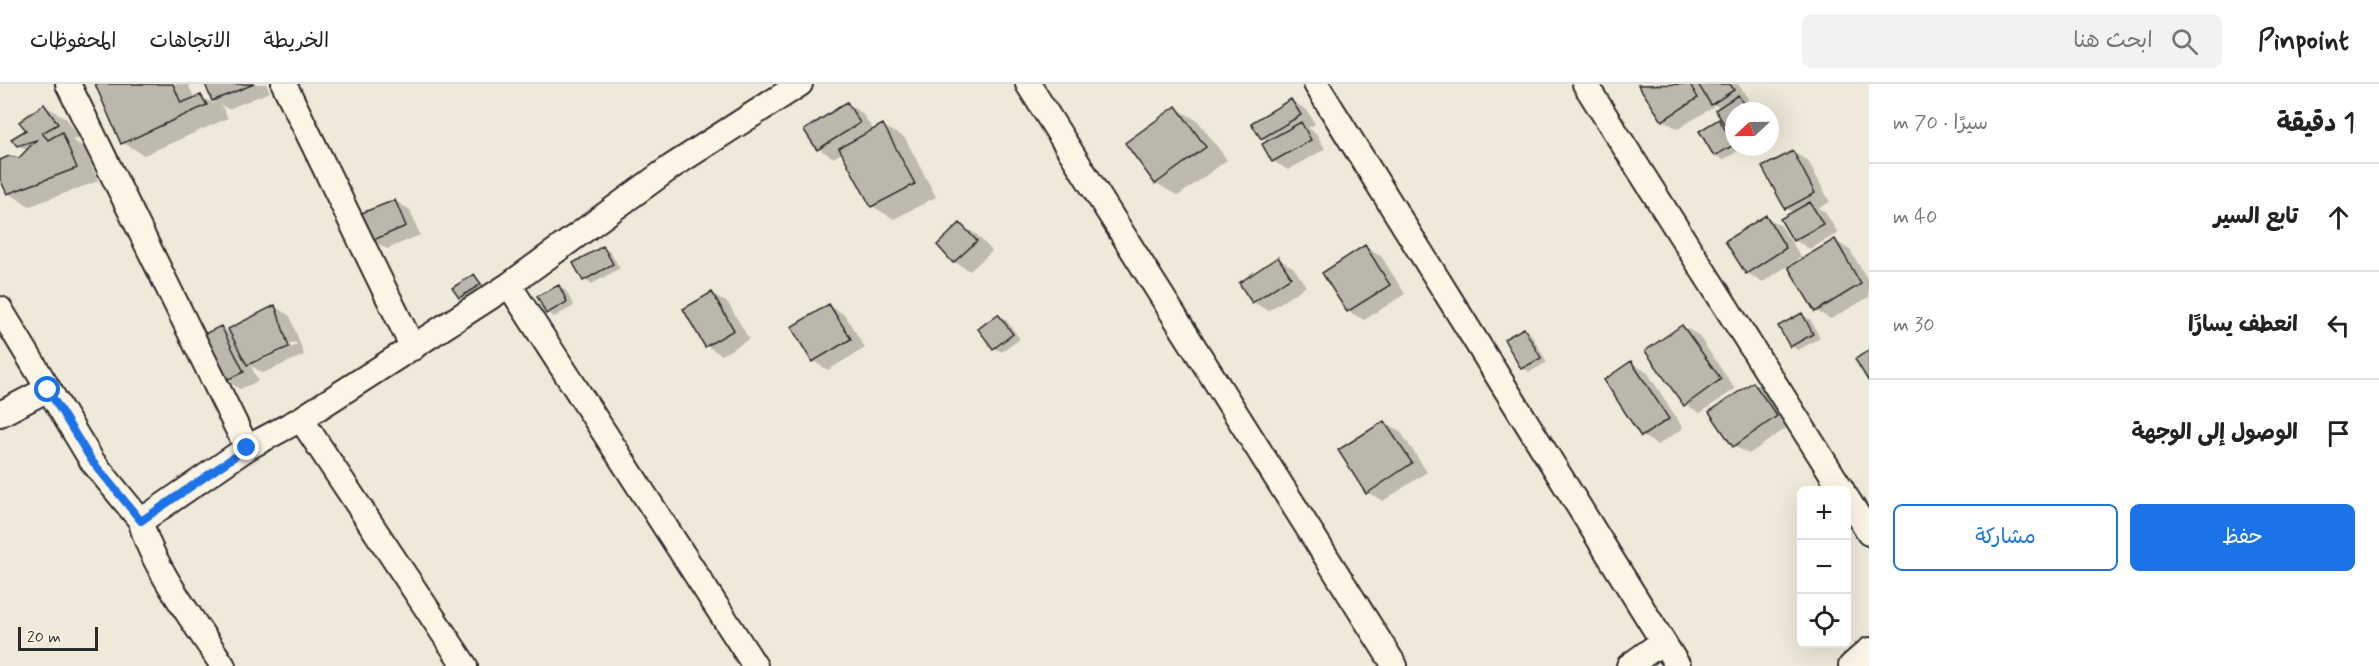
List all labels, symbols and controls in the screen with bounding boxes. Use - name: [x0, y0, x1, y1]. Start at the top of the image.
- search box: [1802, 14, 2222, 68]
- text: Pinpoint: [2258, 23, 2349, 60]
- icon: search: [2168, 25, 2201, 58]
- text: المحفوظات: [30, 27, 116, 55]
- text: الاتجاهات: [149, 27, 231, 55]
- text: الخريطة: [264, 27, 329, 55]
- text: ابحث هنا: [2073, 27, 2153, 55]
- north arrow: [1725, 102, 1779, 156]
- text: 1 دقيقة: [2276, 107, 2355, 141]
- text: سيرًا · 70 m: [1893, 110, 1988, 137]
- icon: ahead: [2322, 201, 2355, 234]
- text: تابع السير: [2214, 203, 2298, 231]
- text: 40 m: [1893, 204, 1937, 231]
- icon: left: [2322, 309, 2355, 342]
- text: انعطف يسارًا: [2188, 311, 2298, 339]
- text: 30 m: [1893, 312, 1935, 339]
- route start: [34, 376, 60, 402]
- icon: arrive: [2322, 417, 2355, 450]
- text: الوصول إلى الوجهة: [2131, 419, 2298, 447]
- route end: [233, 434, 259, 460]
- map controls: [1797, 486, 1851, 648]
- button: +: [1797, 486, 1851, 540]
- button: مشاركة: [1893, 504, 2118, 571]
- button: حفظ: [2130, 504, 2355, 571]
- button: −: [1797, 540, 1851, 594]
- button: locate: [1797, 594, 1851, 648]
- scale bar: [18, 624, 98, 652]
- text: 20 m: [27, 627, 61, 648]

